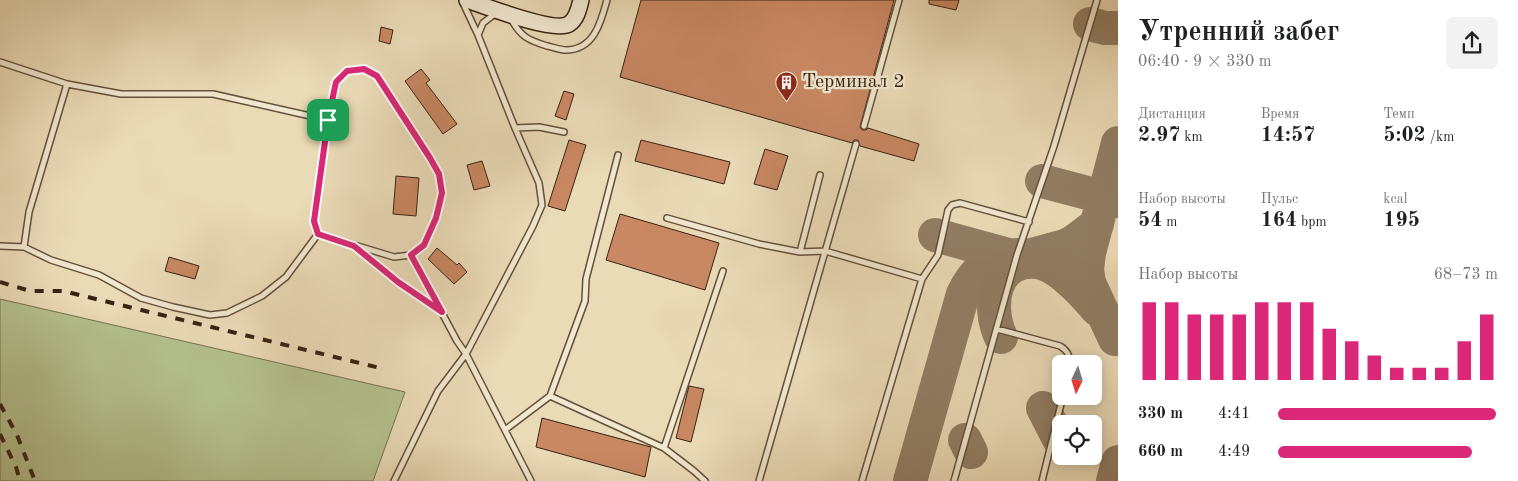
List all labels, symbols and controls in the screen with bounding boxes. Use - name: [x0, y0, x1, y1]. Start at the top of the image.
- button: share: [1446, 17, 1498, 69]
- text: Утренний забег: [1138, 19, 1339, 47]
- text: 06:40 · 9 × 330 m: [1138, 54, 1271, 70]
- building icon: Терминал 2: [774, 70, 798, 101]
- place label: Терминал 2: [802, 72, 905, 92]
- pin: [307, 99, 349, 141]
- icon: arrive: [314, 106, 342, 134]
- text: Дистанция: [1138, 107, 1206, 121]
- text: Время: [1261, 107, 1299, 121]
- text: Темп: [1383, 107, 1415, 121]
- text: 2.97: [1138, 125, 1180, 146]
- text: 14:57: [1261, 125, 1315, 146]
- text: 5:02: [1383, 125, 1426, 146]
- text: km: [1180, 130, 1203, 144]
- text: /km: [1426, 130, 1454, 144]
- text: Набор высоты: [1138, 192, 1226, 206]
- text: Пульс: [1261, 192, 1298, 206]
- text: kcal: [1383, 192, 1407, 206]
- text: 54: [1138, 210, 1162, 231]
- text: 164: [1261, 210, 1297, 231]
- text: 195: [1383, 210, 1420, 231]
- text: m: [1162, 215, 1177, 229]
- text: bpm: [1297, 215, 1327, 229]
- text: Набор высоты: [1138, 267, 1238, 283]
- text: 68–73 m: [1434, 267, 1498, 283]
- north arrow: [1052, 355, 1102, 405]
- map controls: [1052, 355, 1102, 465]
- text: 330 m: [1138, 406, 1183, 422]
- text: 4:41: [1218, 406, 1250, 422]
- button: locate: [1052, 415, 1102, 465]
- text: 660 m: [1138, 444, 1183, 460]
- text: 4:49: [1218, 444, 1250, 460]

